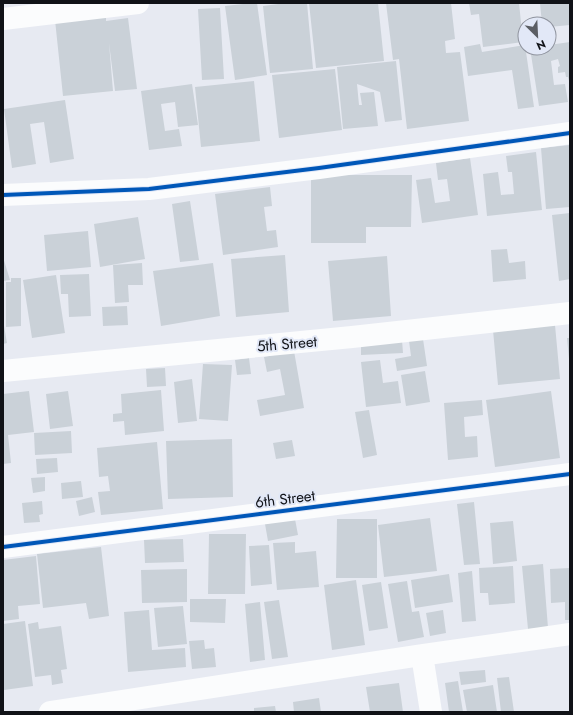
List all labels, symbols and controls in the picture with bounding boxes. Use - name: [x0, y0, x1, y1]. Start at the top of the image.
- north arrow: [517, 16, 557, 56]
- text: N: [534, 36, 548, 54]
- street label: 5th Street: [256, 330, 318, 358]
- street label: 6th Street: [254, 484, 317, 514]

